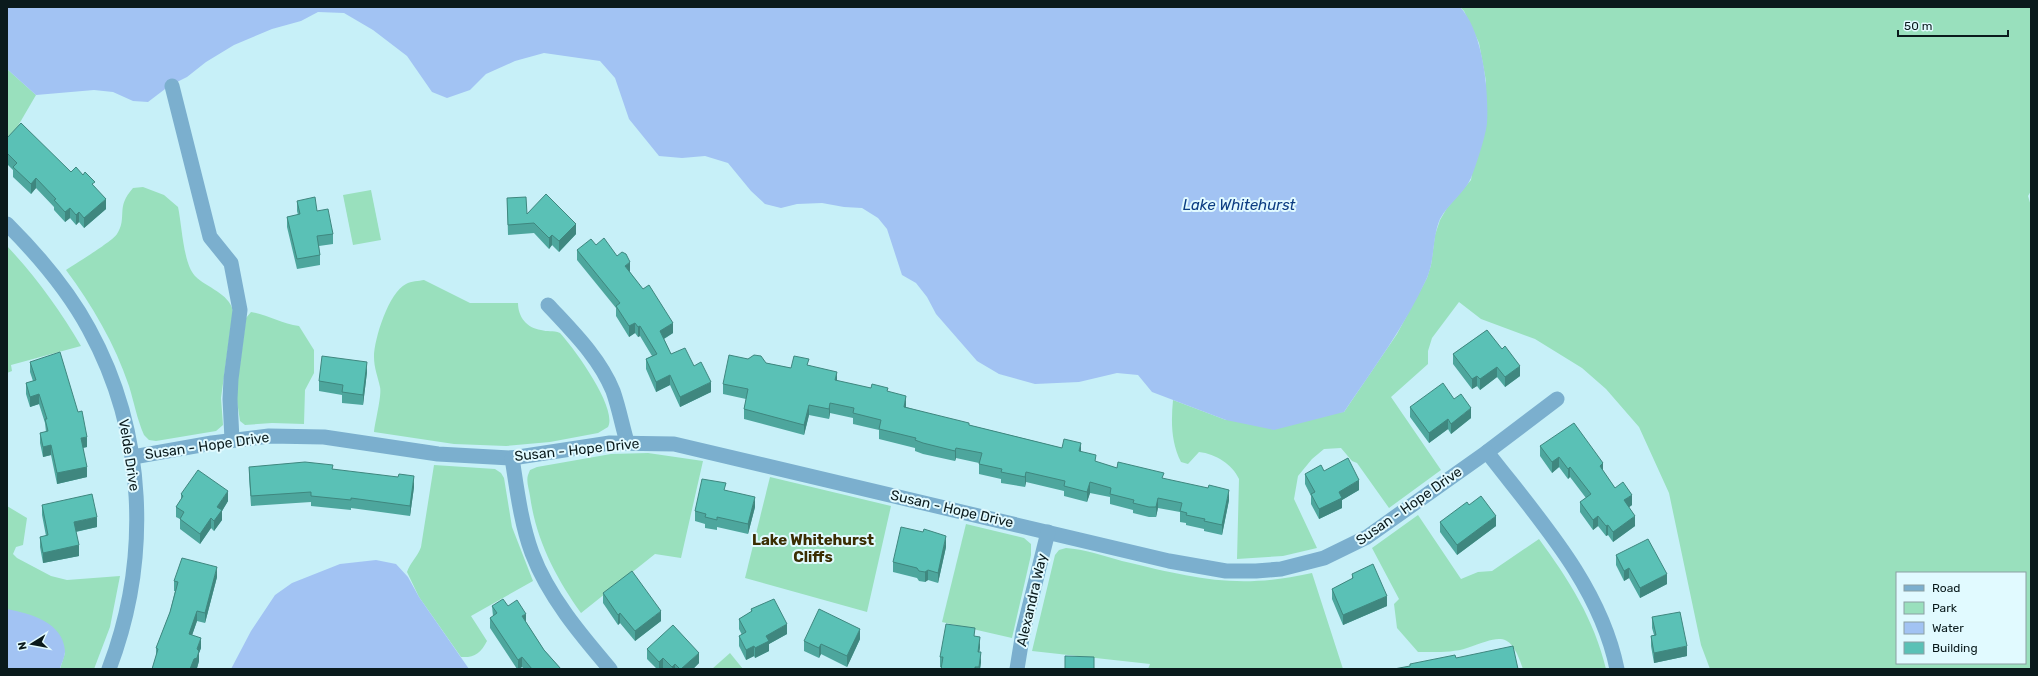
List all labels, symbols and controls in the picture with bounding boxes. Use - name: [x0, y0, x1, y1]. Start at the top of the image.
- scale bar: [1898, 12, 2008, 38]
- text: 50 m: [1904, 19, 1932, 33]
- water label: Lake Whitehurst: [1183, 196, 1296, 214]
- street label: Velde Drive: [115, 418, 143, 493]
- street label: Susan - Hope Drive: [144, 429, 270, 463]
- street label: Susan - Hope Drive: [514, 435, 640, 465]
- street label: Susan - Hope Drive: [1353, 463, 1465, 549]
- street label: Susan - Hope Drive: [889, 487, 1015, 531]
- district label: Lake Whitehurst Cliffs: [752, 531, 874, 566]
- street label: Alexandra Way: [1013, 552, 1051, 648]
- legend: [1896, 572, 2026, 664]
- text: Road: [1932, 581, 1960, 595]
- text: Park: [1932, 601, 1958, 615]
- text: Water: [1932, 621, 1964, 635]
- north arrow: [12, 624, 52, 664]
- text: N: [16, 641, 30, 651]
- text: Building: [1932, 641, 1978, 655]

